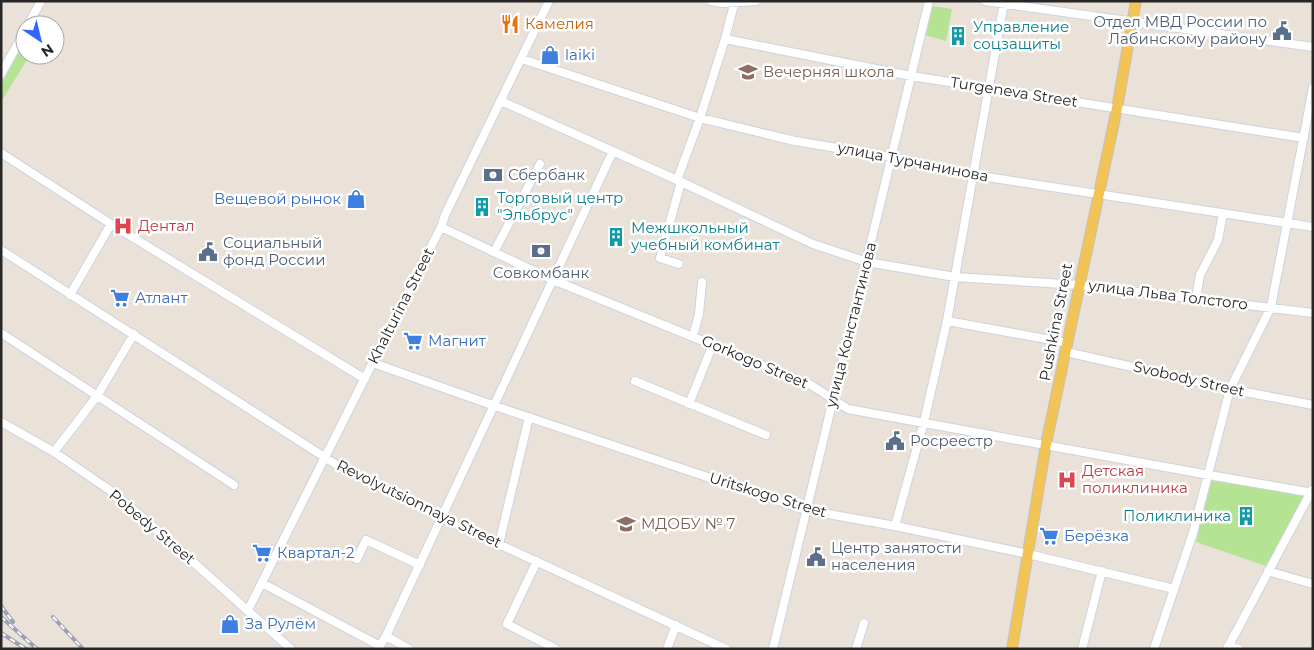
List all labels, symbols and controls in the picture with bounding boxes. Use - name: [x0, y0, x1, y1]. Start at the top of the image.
- place label: Отдел МВД России по Лабинскому району: [1093, 12, 1268, 48]
- restaurant icon: Камелия: [499, 13, 521, 35]
- place label: Камелия: [525, 14, 594, 33]
- north arrow: [15, 15, 65, 65]
- place label: Управление соцзащиты: [973, 17, 1069, 53]
- public building icon: Отдел МВД России по Лабинскому району: [1271, 20, 1293, 42]
- building icon: Управление соцзащиты: [947, 25, 969, 47]
- text: N: [38, 40, 57, 61]
- shop icon: laiki: [539, 44, 561, 66]
- place label: laiki: [565, 45, 595, 64]
- school or university icon: Вечерняя школа: [737, 61, 759, 83]
- place label: Вечерняя школа: [763, 62, 894, 81]
- street label: Turgeneva Street: [949, 72, 1079, 111]
- street label: улица Турчанинова: [835, 137, 990, 185]
- bank icon: Сбербанк: [482, 164, 504, 186]
- place label: Сбербанк: [508, 165, 585, 184]
- shop icon: Вещевой рынок: [345, 188, 367, 210]
- place label: Торговый центр "Эльбрус": [497, 188, 623, 224]
- place label: Вещевой рынок: [214, 189, 341, 208]
- building icon: Торговый центр "Эльбрус": [471, 196, 493, 218]
- hospital icon: Дентал: [112, 215, 134, 237]
- place label: Дентал: [138, 216, 194, 235]
- place label: Межшкольный учебный комбинат: [630, 218, 781, 254]
- building icon: Межшкольный учебный комбинат: [605, 226, 627, 248]
- place label: Социальный фонд России: [223, 233, 326, 269]
- bank icon: Совкомбанк: [530, 240, 552, 262]
- street label: улица Константинова: [821, 240, 880, 410]
- public building icon: Социальный фонд России: [197, 241, 219, 263]
- street label: Khalturina Street: [363, 244, 438, 367]
- street label: Pushkina Street: [1035, 261, 1076, 382]
- place label: Совкомбанк: [493, 263, 589, 282]
- street label: улица Льва Толстого: [1086, 275, 1249, 314]
- supermarket icon: Атлант: [109, 287, 131, 309]
- place label: Атлант: [135, 288, 188, 307]
- supermarket icon: Магнит: [402, 330, 424, 352]
- place label: Магнит: [428, 331, 487, 350]
- street label: Gorkogo Street: [699, 331, 811, 393]
- street label: Svobody Street: [1132, 356, 1247, 401]
- public building icon: Росреестр: [884, 430, 906, 452]
- place label: Росреестр: [910, 431, 993, 450]
- street label: Revolyutsionnaya Street: [334, 455, 505, 552]
- place label: Детская поликлиника: [1082, 461, 1188, 497]
- street label: Uritskogo Street: [707, 468, 829, 521]
- hospital icon: Детская поликлиника: [1056, 469, 1078, 491]
- street label: Pobedy Street: [105, 485, 199, 568]
- building icon: Поликлиника: [1235, 505, 1257, 527]
- place label: Поликлиника: [1123, 506, 1231, 525]
- school or university icon: МДОБУ № 7: [615, 513, 637, 535]
- place label: МДОБУ № 7: [641, 514, 736, 533]
- supermarket icon: Берёзка: [1038, 525, 1060, 547]
- place label: Берёзка: [1064, 526, 1129, 545]
- place label: Центр занятости населения: [831, 538, 962, 574]
- supermarket icon: Квартал-2: [251, 542, 273, 564]
- place label: Квартал-2: [277, 543, 355, 562]
- public building icon: Центр занятости населения: [805, 546, 827, 568]
- shop icon: За Рулём: [219, 613, 241, 635]
- place label: За Рулём: [245, 614, 316, 633]

